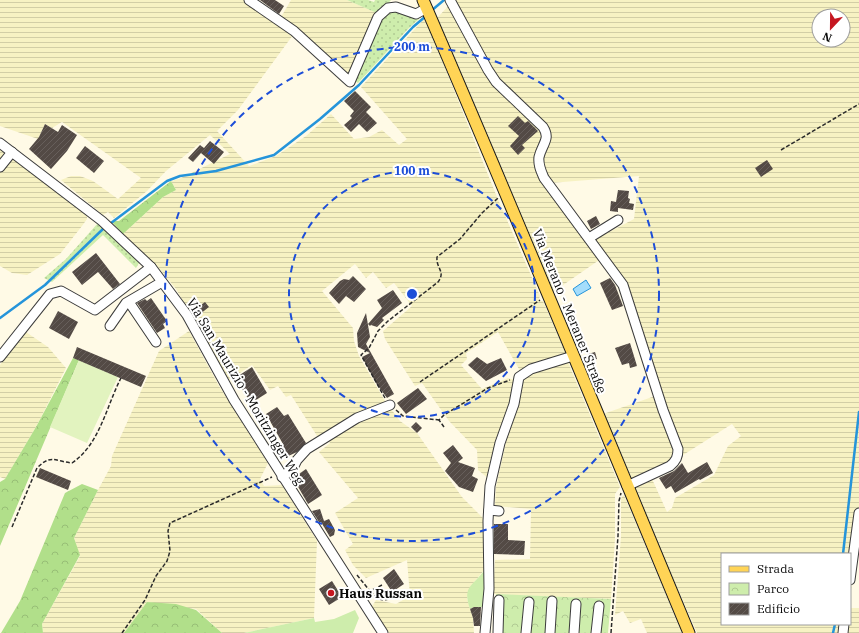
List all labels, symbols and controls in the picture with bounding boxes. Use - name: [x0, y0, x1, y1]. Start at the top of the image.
- north arrow: [811, 8, 851, 48]
- text: N: [820, 29, 834, 45]
- text: 200 m: [394, 39, 430, 54]
- text: 100 m: [394, 163, 430, 178]
- street label: Via Merano - Meraner Straße: [529, 226, 610, 396]
- centre of rings: [405, 287, 419, 301]
- street label: Via San Maurizio - Moritzinger Weg: [183, 295, 308, 488]
- legend: [721, 553, 851, 625]
- text: Strada: [757, 561, 794, 576]
- text: Parco: [757, 581, 789, 596]
- place label: Haus Russan: [339, 585, 422, 602]
- marker: Haus Russan: [326, 588, 336, 598]
- text: Edificio: [757, 601, 800, 616]

